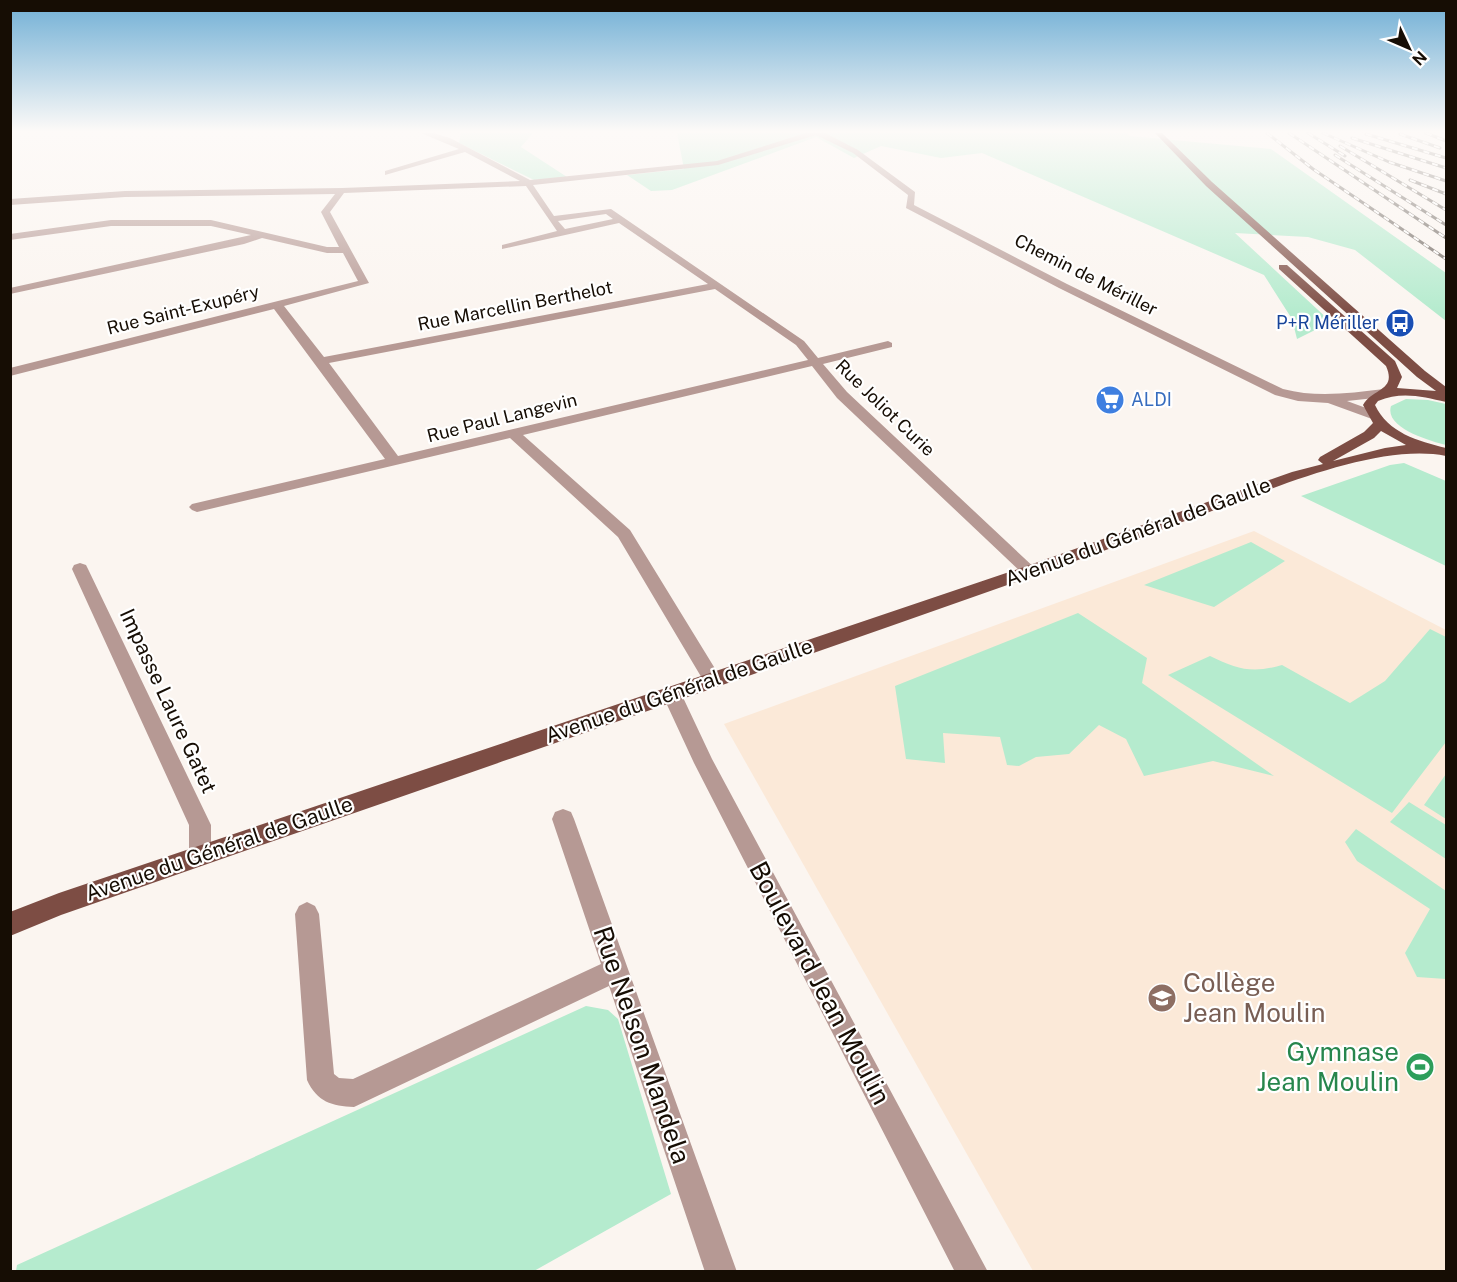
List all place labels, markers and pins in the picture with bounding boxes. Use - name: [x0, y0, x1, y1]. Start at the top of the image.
- bus stop icon: P+R Mériller: [1384, 307, 1416, 339]
- place label: P+R Mériller: [1276, 312, 1379, 333]
- supermarket icon: ALDI: [1094, 384, 1126, 416]
- place label: ALDI: [1131, 389, 1172, 410]
- place label: Collège Jean Moulin: [1183, 967, 1325, 1028]
- school or university icon: Collège Jean Moulin: [1146, 982, 1178, 1014]
- place label: Gymnase Jean Moulin: [1257, 1036, 1399, 1097]
- sports icon: Gymnase Jean Moulin: [1404, 1051, 1436, 1083]

